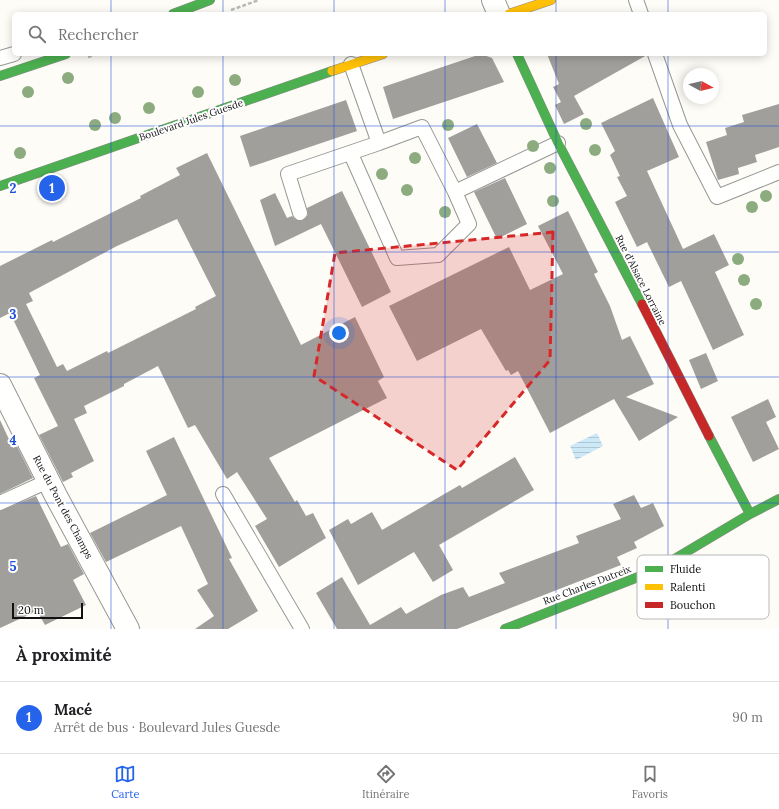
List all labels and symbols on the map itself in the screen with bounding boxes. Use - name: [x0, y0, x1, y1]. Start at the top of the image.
- north arrow: [683, 68, 719, 104]
- street label: Boulevard Jules Guesde: [137, 96, 245, 144]
- pin: 1: [39, 173, 65, 203]
- text: 2: [10, 180, 17, 197]
- street label: Rue d'Alsace Lorraine: [613, 233, 670, 328]
- text: 3: [9, 306, 17, 323]
- your location: [329, 323, 349, 343]
- text: 4: [9, 432, 17, 449]
- street label: Rue du Pont des Champs: [30, 453, 96, 561]
- legend: [637, 555, 769, 619]
- text: 5: [9, 558, 17, 575]
- street label: Rue Charles Dutreix: [541, 562, 633, 608]
- text: Fluide: [670, 562, 701, 576]
- text: Ralenti: [670, 580, 705, 594]
- text: Bouchon: [670, 598, 716, 612]
- scale bar: [12, 601, 83, 620]

